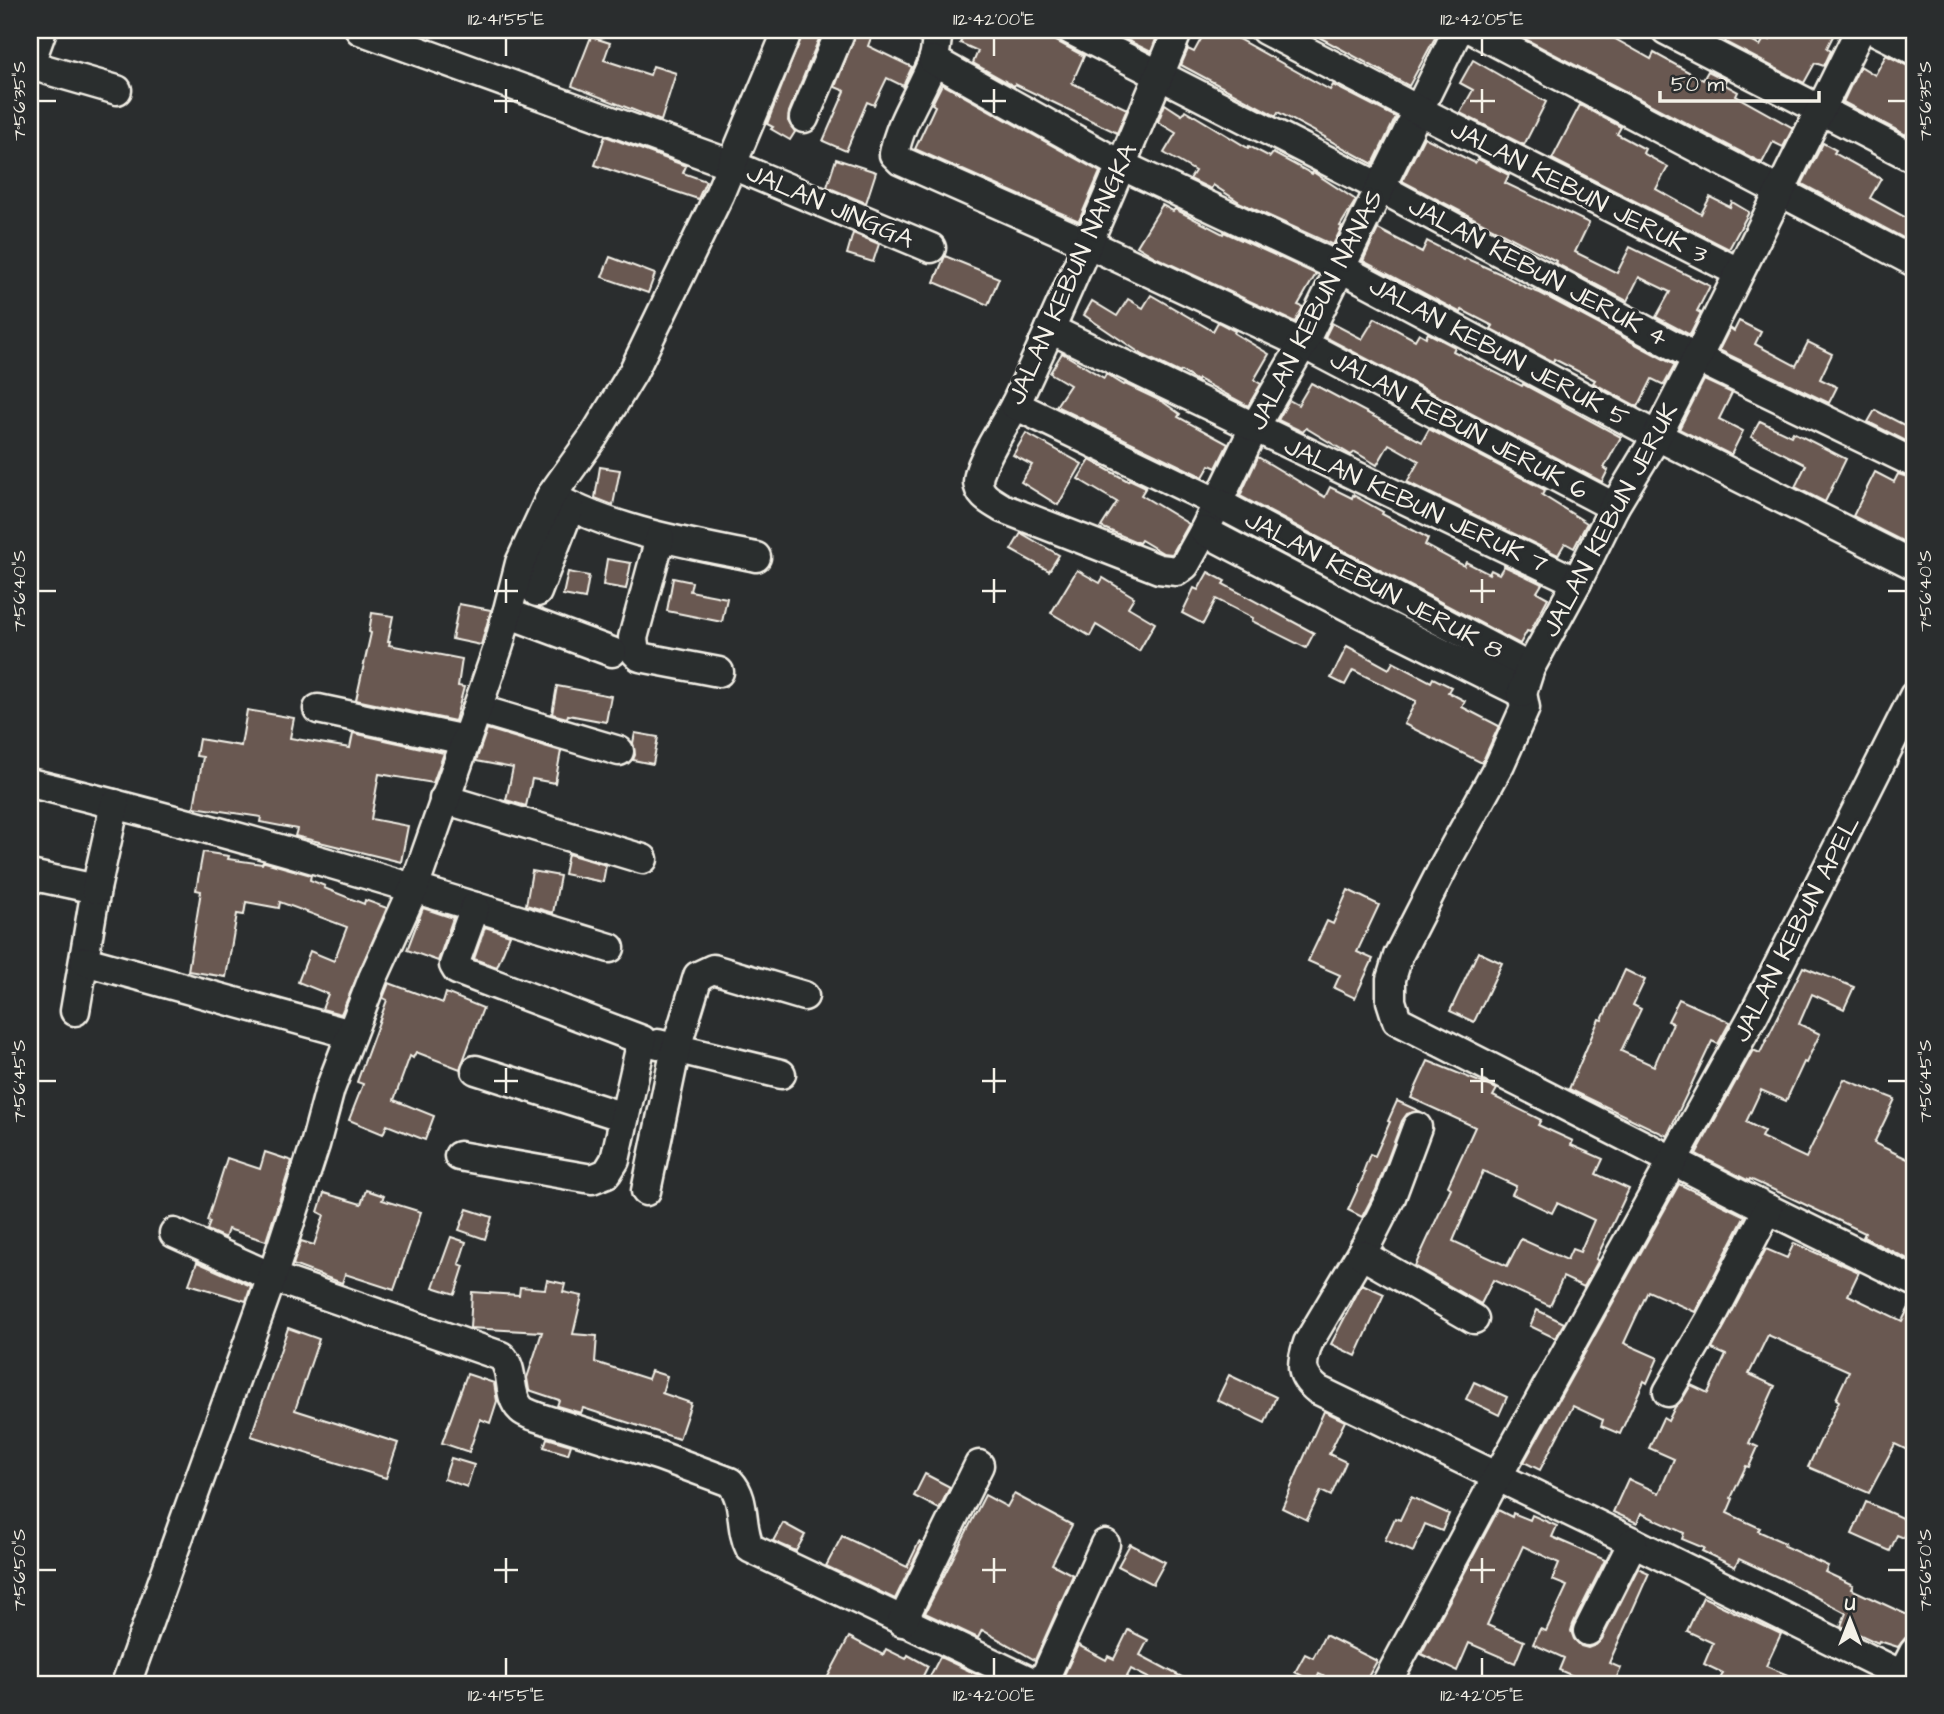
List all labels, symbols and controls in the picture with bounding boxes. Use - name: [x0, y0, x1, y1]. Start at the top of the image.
- text: 112°41'55"E: [468, 7, 545, 32]
- text: 112°42'00"E: [953, 7, 1035, 32]
- text: 112°42'05"E: [1440, 7, 1524, 32]
- scale bar: [1660, 60, 1820, 104]
- text: 7°56'35"S: [7, 61, 32, 141]
- text: 7°56'35"S: [1913, 61, 1938, 141]
- text: 50 m: [1671, 70, 1725, 99]
- street label: JALAN KEBUN JERUK 3: [1444, 111, 1714, 273]
- street label: JALAN KEBUN NANGKA: [998, 137, 1146, 410]
- street label: JALAN JINGGA: [741, 155, 919, 258]
- street label: JALAN KEBUN NANAS: [1240, 184, 1392, 436]
- street label: JALAN KEBUN JERUK 4: [1402, 188, 1674, 356]
- street label: JALAN KEBUN JERUK 5: [1363, 268, 1635, 436]
- street label: JALAN KEBUN JERUK 6: [1324, 342, 1594, 508]
- street label: JALAN KEBUN JERUK: [1533, 396, 1687, 644]
- street label: JALAN KEBUN JERUK 7: [1278, 428, 1554, 582]
- street label: JALAN KEBUN JERUK 8: [1238, 501, 1510, 669]
- text: 7°56'40"S: [7, 550, 32, 632]
- text: 7°56'40"S: [1913, 550, 1938, 632]
- street label: JALAN KEBUN APEL: [1723, 810, 1869, 1048]
- text: 7°56'45"S: [7, 1040, 32, 1122]
- text: 7°56'45"S: [1913, 1040, 1938, 1122]
- text: 7°56'50"S: [7, 1529, 32, 1611]
- text: 7°56'50"S: [1913, 1529, 1938, 1611]
- north arrow: [1814, 1584, 1884, 1654]
- text: U: [1845, 1591, 1856, 1618]
- text: 112°41'55"E: [468, 1683, 545, 1708]
- text: 112°42'00"E: [953, 1683, 1035, 1708]
- text: 112°42'05"E: [1440, 1683, 1524, 1708]

